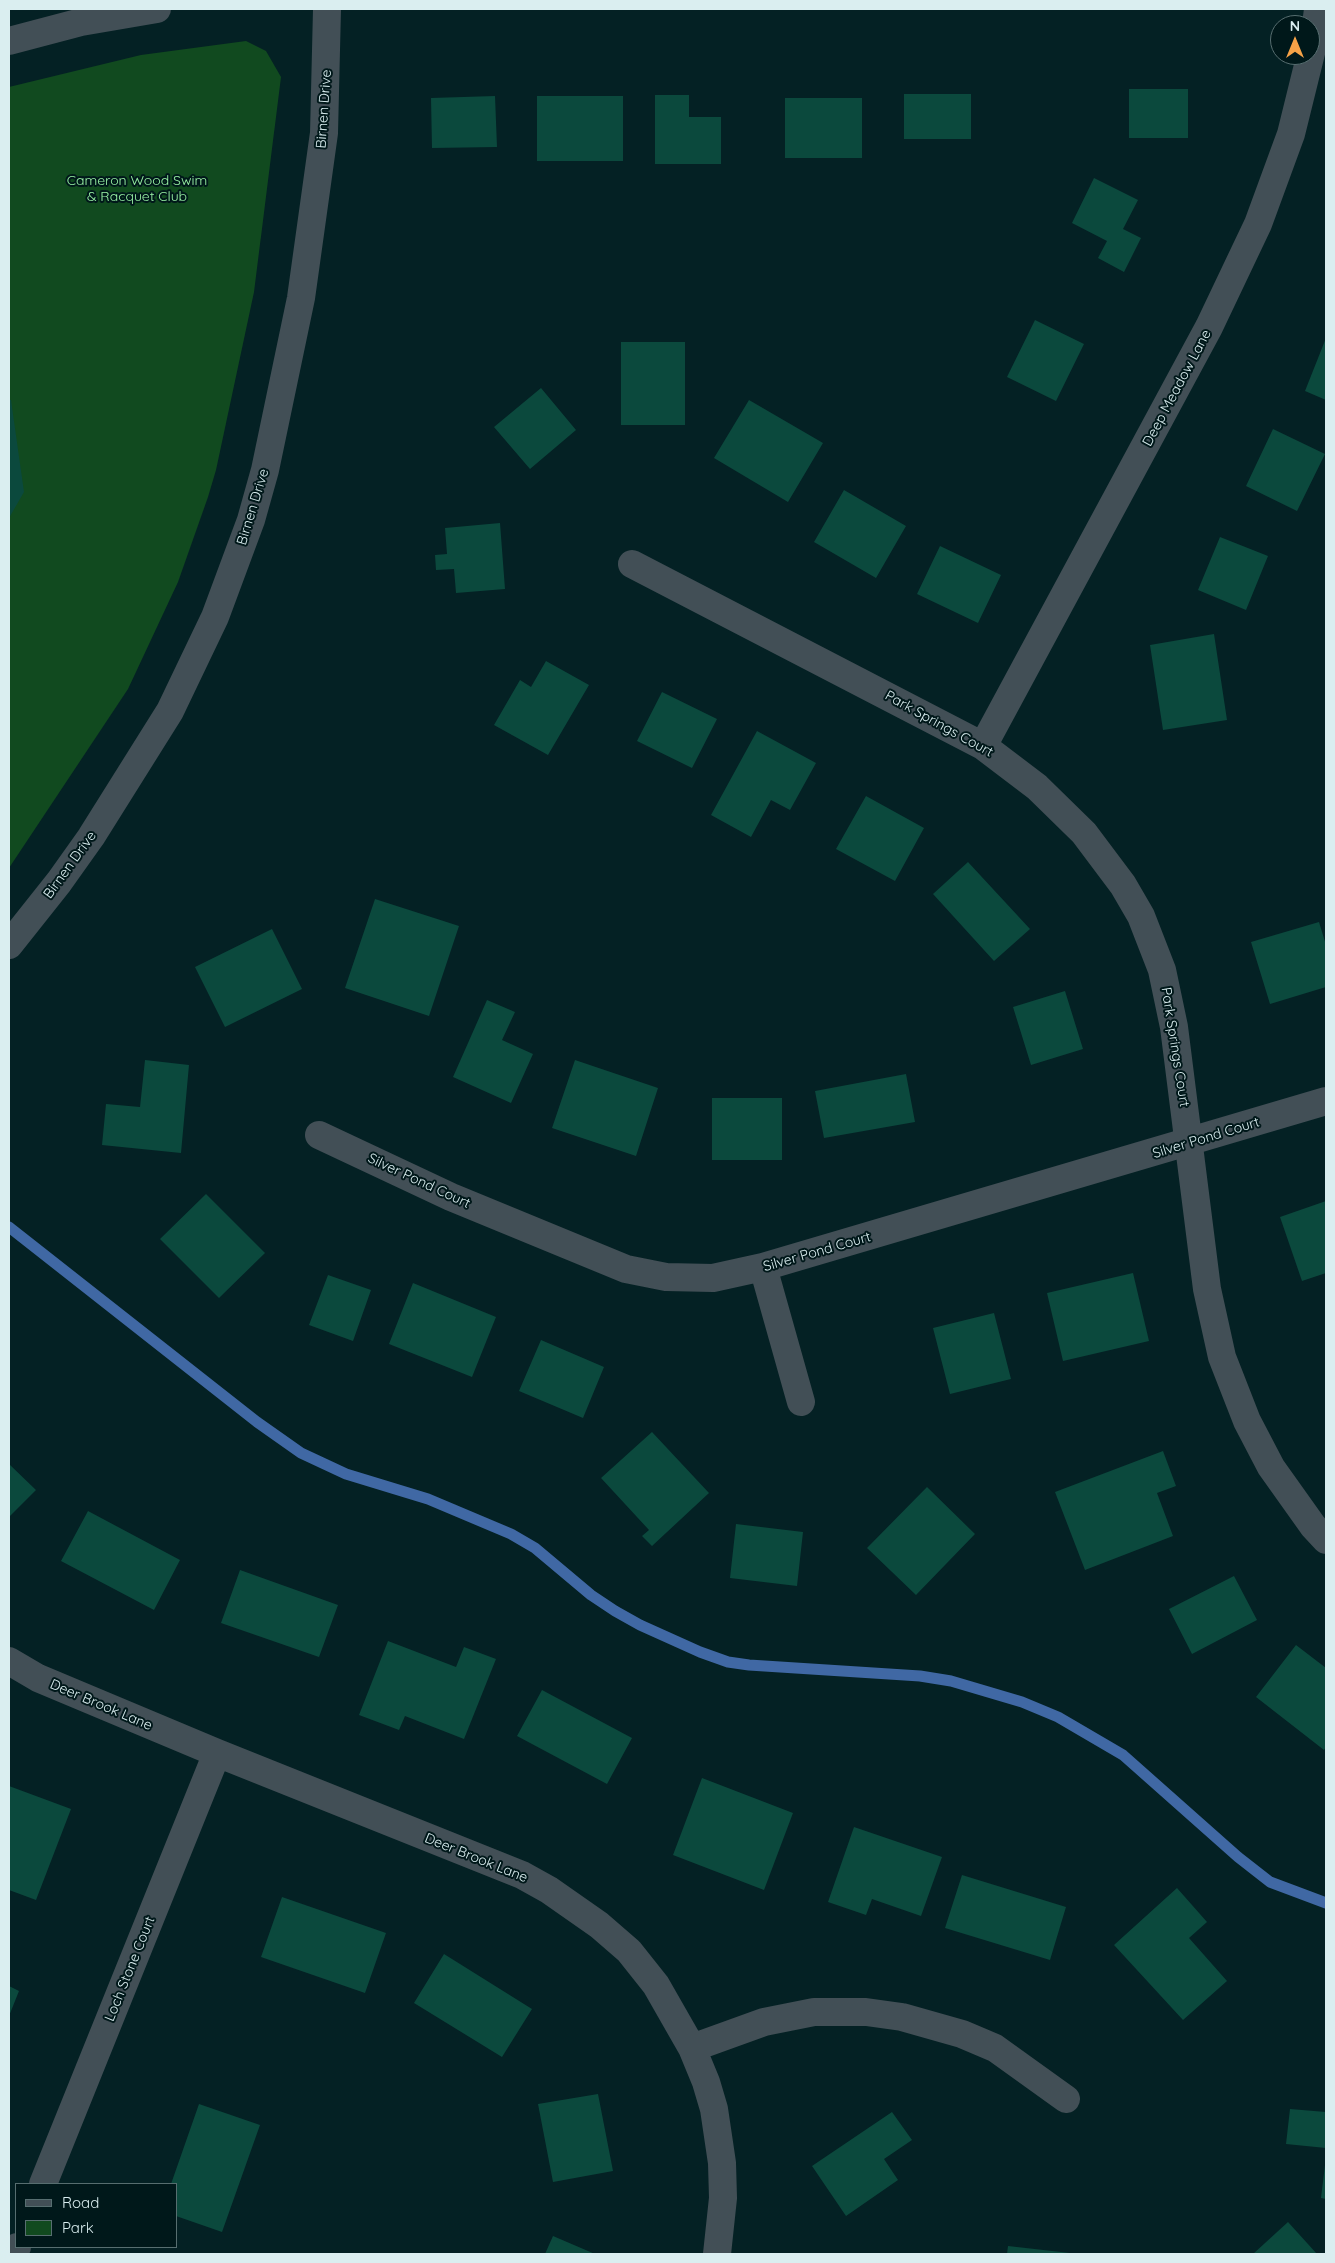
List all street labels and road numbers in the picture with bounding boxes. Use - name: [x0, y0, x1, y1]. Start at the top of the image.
- street label: Birnen Drive: [313, 69, 335, 149]
- street label: Deep Meadow Lane: [1139, 327, 1215, 449]
- street label: Birnen Drive: [233, 467, 273, 547]
- street label: Park Springs Court: [882, 687, 996, 761]
- street label: Birnen Drive: [40, 828, 100, 902]
- street label: Park Springs Court: [1157, 986, 1193, 1108]
- street label: Silver Pond Court: [1150, 1114, 1262, 1162]
- street label: Silver Pond Court: [365, 1150, 473, 1212]
- street label: Silver Pond Court: [761, 1229, 873, 1275]
- street label: Deer Brook Lane: [47, 1676, 155, 1734]
- street label: Deer Brook Lane: [422, 1830, 530, 1886]
- street label: Loch Stone Court: [101, 1914, 159, 2024]

